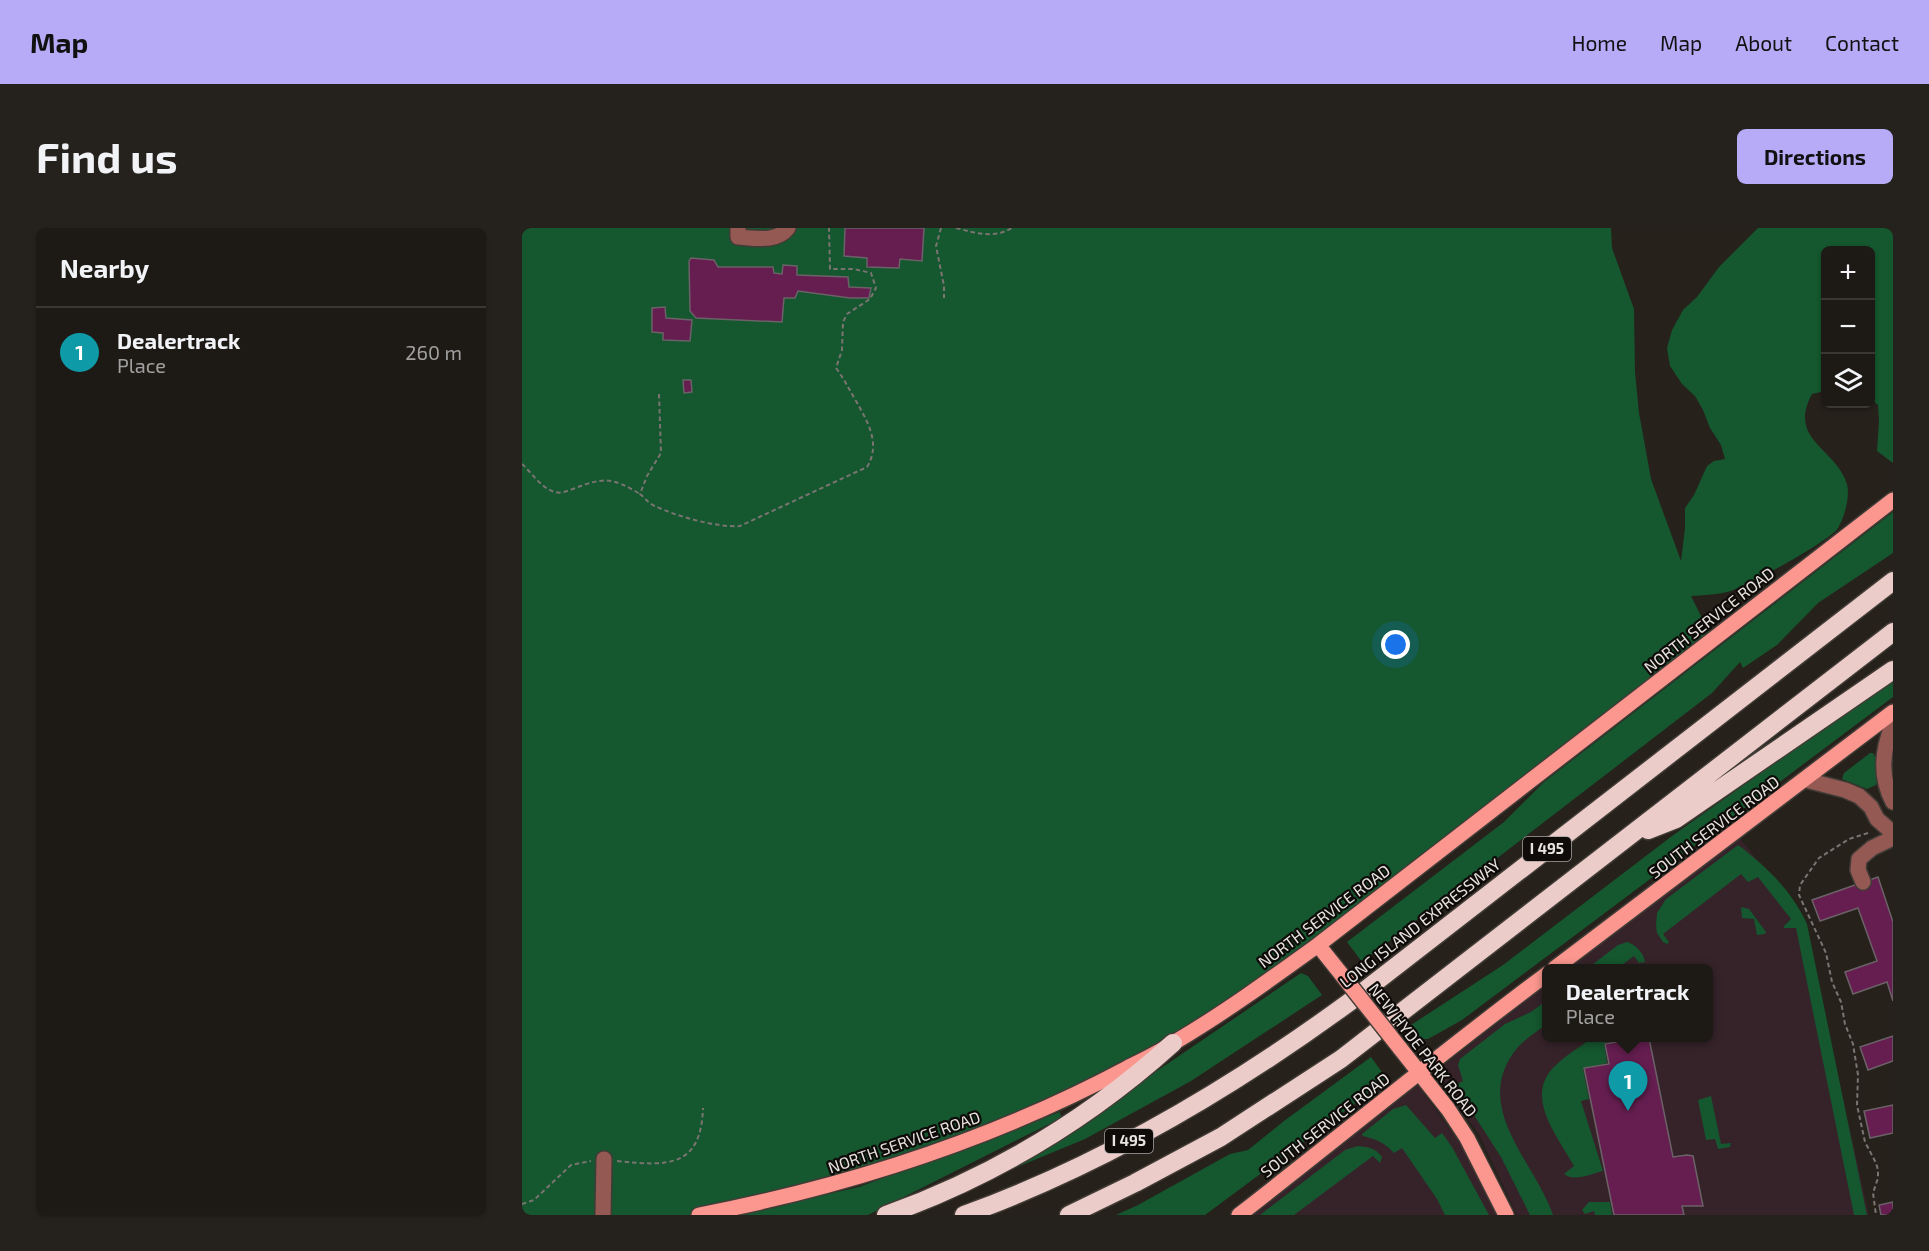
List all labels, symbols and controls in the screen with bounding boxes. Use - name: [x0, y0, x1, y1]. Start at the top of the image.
- text: Map: [30, 25, 88, 59]
- text: Home: [1571, 30, 1627, 55]
- text: Map: [1660, 30, 1702, 55]
- text: About: [1735, 30, 1792, 55]
- text: Contact: [1825, 30, 1899, 55]
- button: Directions: [1737, 129, 1893, 184]
- text: Find us: [36, 131, 178, 181]
- map controls: [1821, 246, 1875, 408]
- button: +: [1821, 246, 1875, 300]
- text: Nearby: [60, 252, 149, 283]
- button: −: [1821, 300, 1875, 354]
- text: Dealertrack: [117, 327, 240, 353]
- text: 1: [75, 340, 84, 364]
- text: 260 m: [405, 340, 462, 364]
- text: Place: [117, 353, 166, 377]
- button: layers: [1821, 354, 1875, 408]
- street label: NORTH SERVICE ROAD: [1640, 563, 1777, 676]
- your location: [1381, 630, 1410, 659]
- street label: SOUTH SERVICE ROAD: [1645, 771, 1783, 882]
- road number: I 495: [1523, 837, 1571, 861]
- street label: LONG ISLAND EXPRESSWAY: [1336, 854, 1504, 991]
- street label: NORTH SERVICE ROAD: [1254, 860, 1393, 971]
- popup: [1542, 964, 1713, 1042]
- text: Dealertrack: [1566, 978, 1689, 1004]
- street label: NEW HYDE PARK ROAD: [1365, 979, 1481, 1120]
- text: Place: [1566, 1004, 1615, 1028]
- pin: 1: [1608, 1062, 1648, 1111]
- street label: SOUTH SERVICE ROAD: [1256, 1068, 1393, 1181]
- street label: NORTH SERVICE ROAD: [825, 1107, 982, 1177]
- road number: I 495: [1105, 1129, 1153, 1153]

